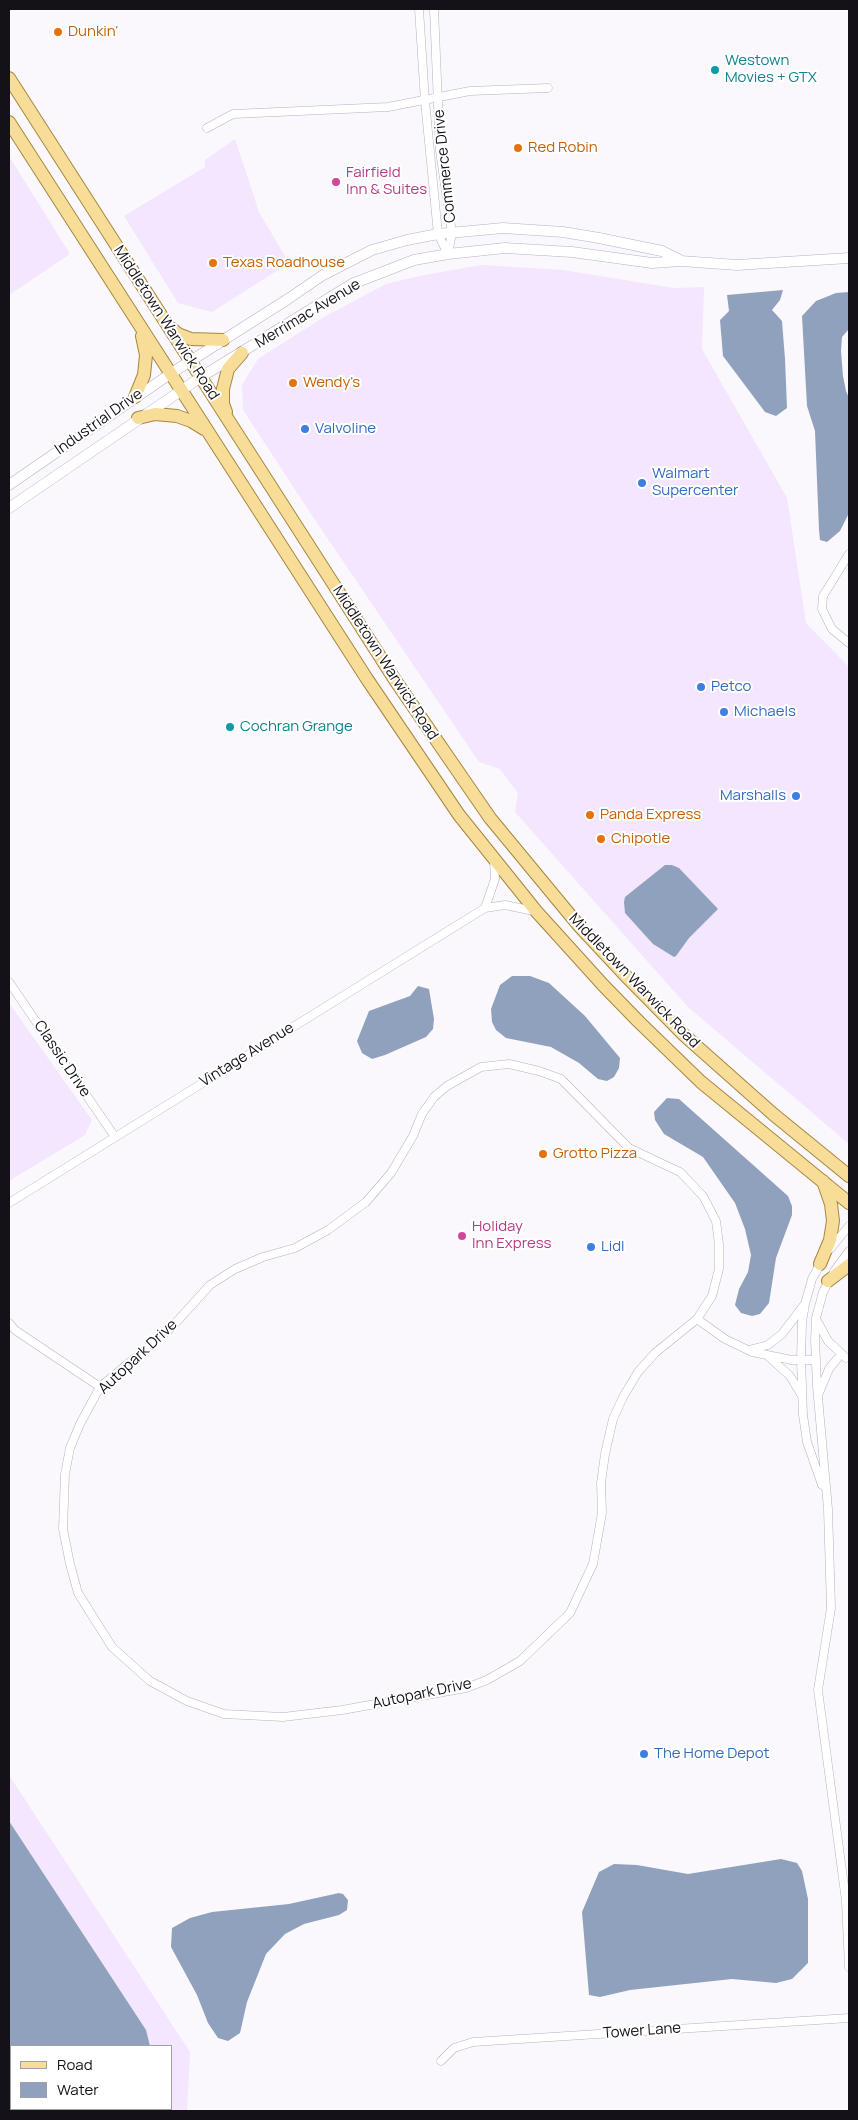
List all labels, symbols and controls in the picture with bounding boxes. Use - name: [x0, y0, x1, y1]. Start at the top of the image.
- place label: Dunkin': [68, 23, 118, 41]
- marker: Dunkin': [52, 26, 64, 38]
- place label: Westown Movies + GTX: [725, 52, 817, 87]
- marker: Westown Movies + GTX: [709, 64, 721, 76]
- street label: Commerce Drive: [430, 108, 460, 224]
- place label: Red Robin: [528, 139, 598, 157]
- marker: Red Robin: [512, 142, 524, 154]
- place label: Fairfield Inn & Suites: [346, 164, 427, 199]
- marker: Fairfield Inn & Suites: [330, 176, 342, 188]
- street label: Middletown Warwick Road: [109, 243, 223, 403]
- place label: Texas Roadhouse: [223, 254, 345, 272]
- marker: Texas Roadhouse: [207, 257, 219, 269]
- street label: Merrimac Avenue: [252, 276, 364, 352]
- place label: Wendy's: [303, 374, 360, 392]
- marker: Wendy's: [287, 377, 299, 389]
- street label: Industrial Drive: [52, 385, 146, 459]
- place label: Valvoline: [315, 420, 376, 438]
- marker: Valvoline: [299, 423, 311, 435]
- place label: Walmart Supercenter: [652, 465, 738, 500]
- marker: Walmart Supercenter: [636, 477, 648, 489]
- street label: Middletown Warwick Road: [328, 583, 442, 743]
- place label: Petco: [711, 678, 751, 696]
- marker: Petco: [695, 681, 707, 693]
- place label: Michaels: [734, 703, 796, 721]
- marker: Michaels: [718, 706, 730, 718]
- place label: Cochran Grange: [240, 718, 353, 736]
- marker: Cochran Grange: [224, 721, 236, 733]
- place label: Marshalls: [720, 787, 786, 805]
- marker: Marshalls: [790, 790, 802, 802]
- place label: Panda Express: [600, 806, 701, 824]
- marker: Panda Express: [584, 809, 596, 821]
- place label: Chipotle: [611, 830, 670, 848]
- marker: Chipotle: [595, 833, 607, 845]
- street label: Middletown Warwick Road: [565, 910, 703, 1052]
- street label: Classic Drive: [30, 1017, 94, 1101]
- street label: Vintage Avenue: [197, 1019, 297, 1091]
- place label: Grotto Pizza: [553, 1145, 637, 1163]
- marker: Grotto Pizza: [537, 1148, 549, 1160]
- place label: Holiday Inn Express: [472, 1218, 551, 1253]
- marker: Holiday Inn Express: [456, 1230, 468, 1242]
- place label: Lidl: [601, 1238, 625, 1256]
- marker: Lidl: [585, 1241, 597, 1253]
- street label: Autopark Drive: [95, 1316, 181, 1398]
- street label: Autopark Drive: [371, 1675, 473, 1713]
- place label: The Home Depot: [654, 1745, 770, 1763]
- marker: The Home Depot: [638, 1748, 650, 1760]
- street label: Tower Lane: [602, 2019, 682, 2043]
- legend: [10, 2045, 172, 2110]
- text: Road: [57, 2054, 93, 2075]
- text: Water: [57, 2079, 99, 2100]

